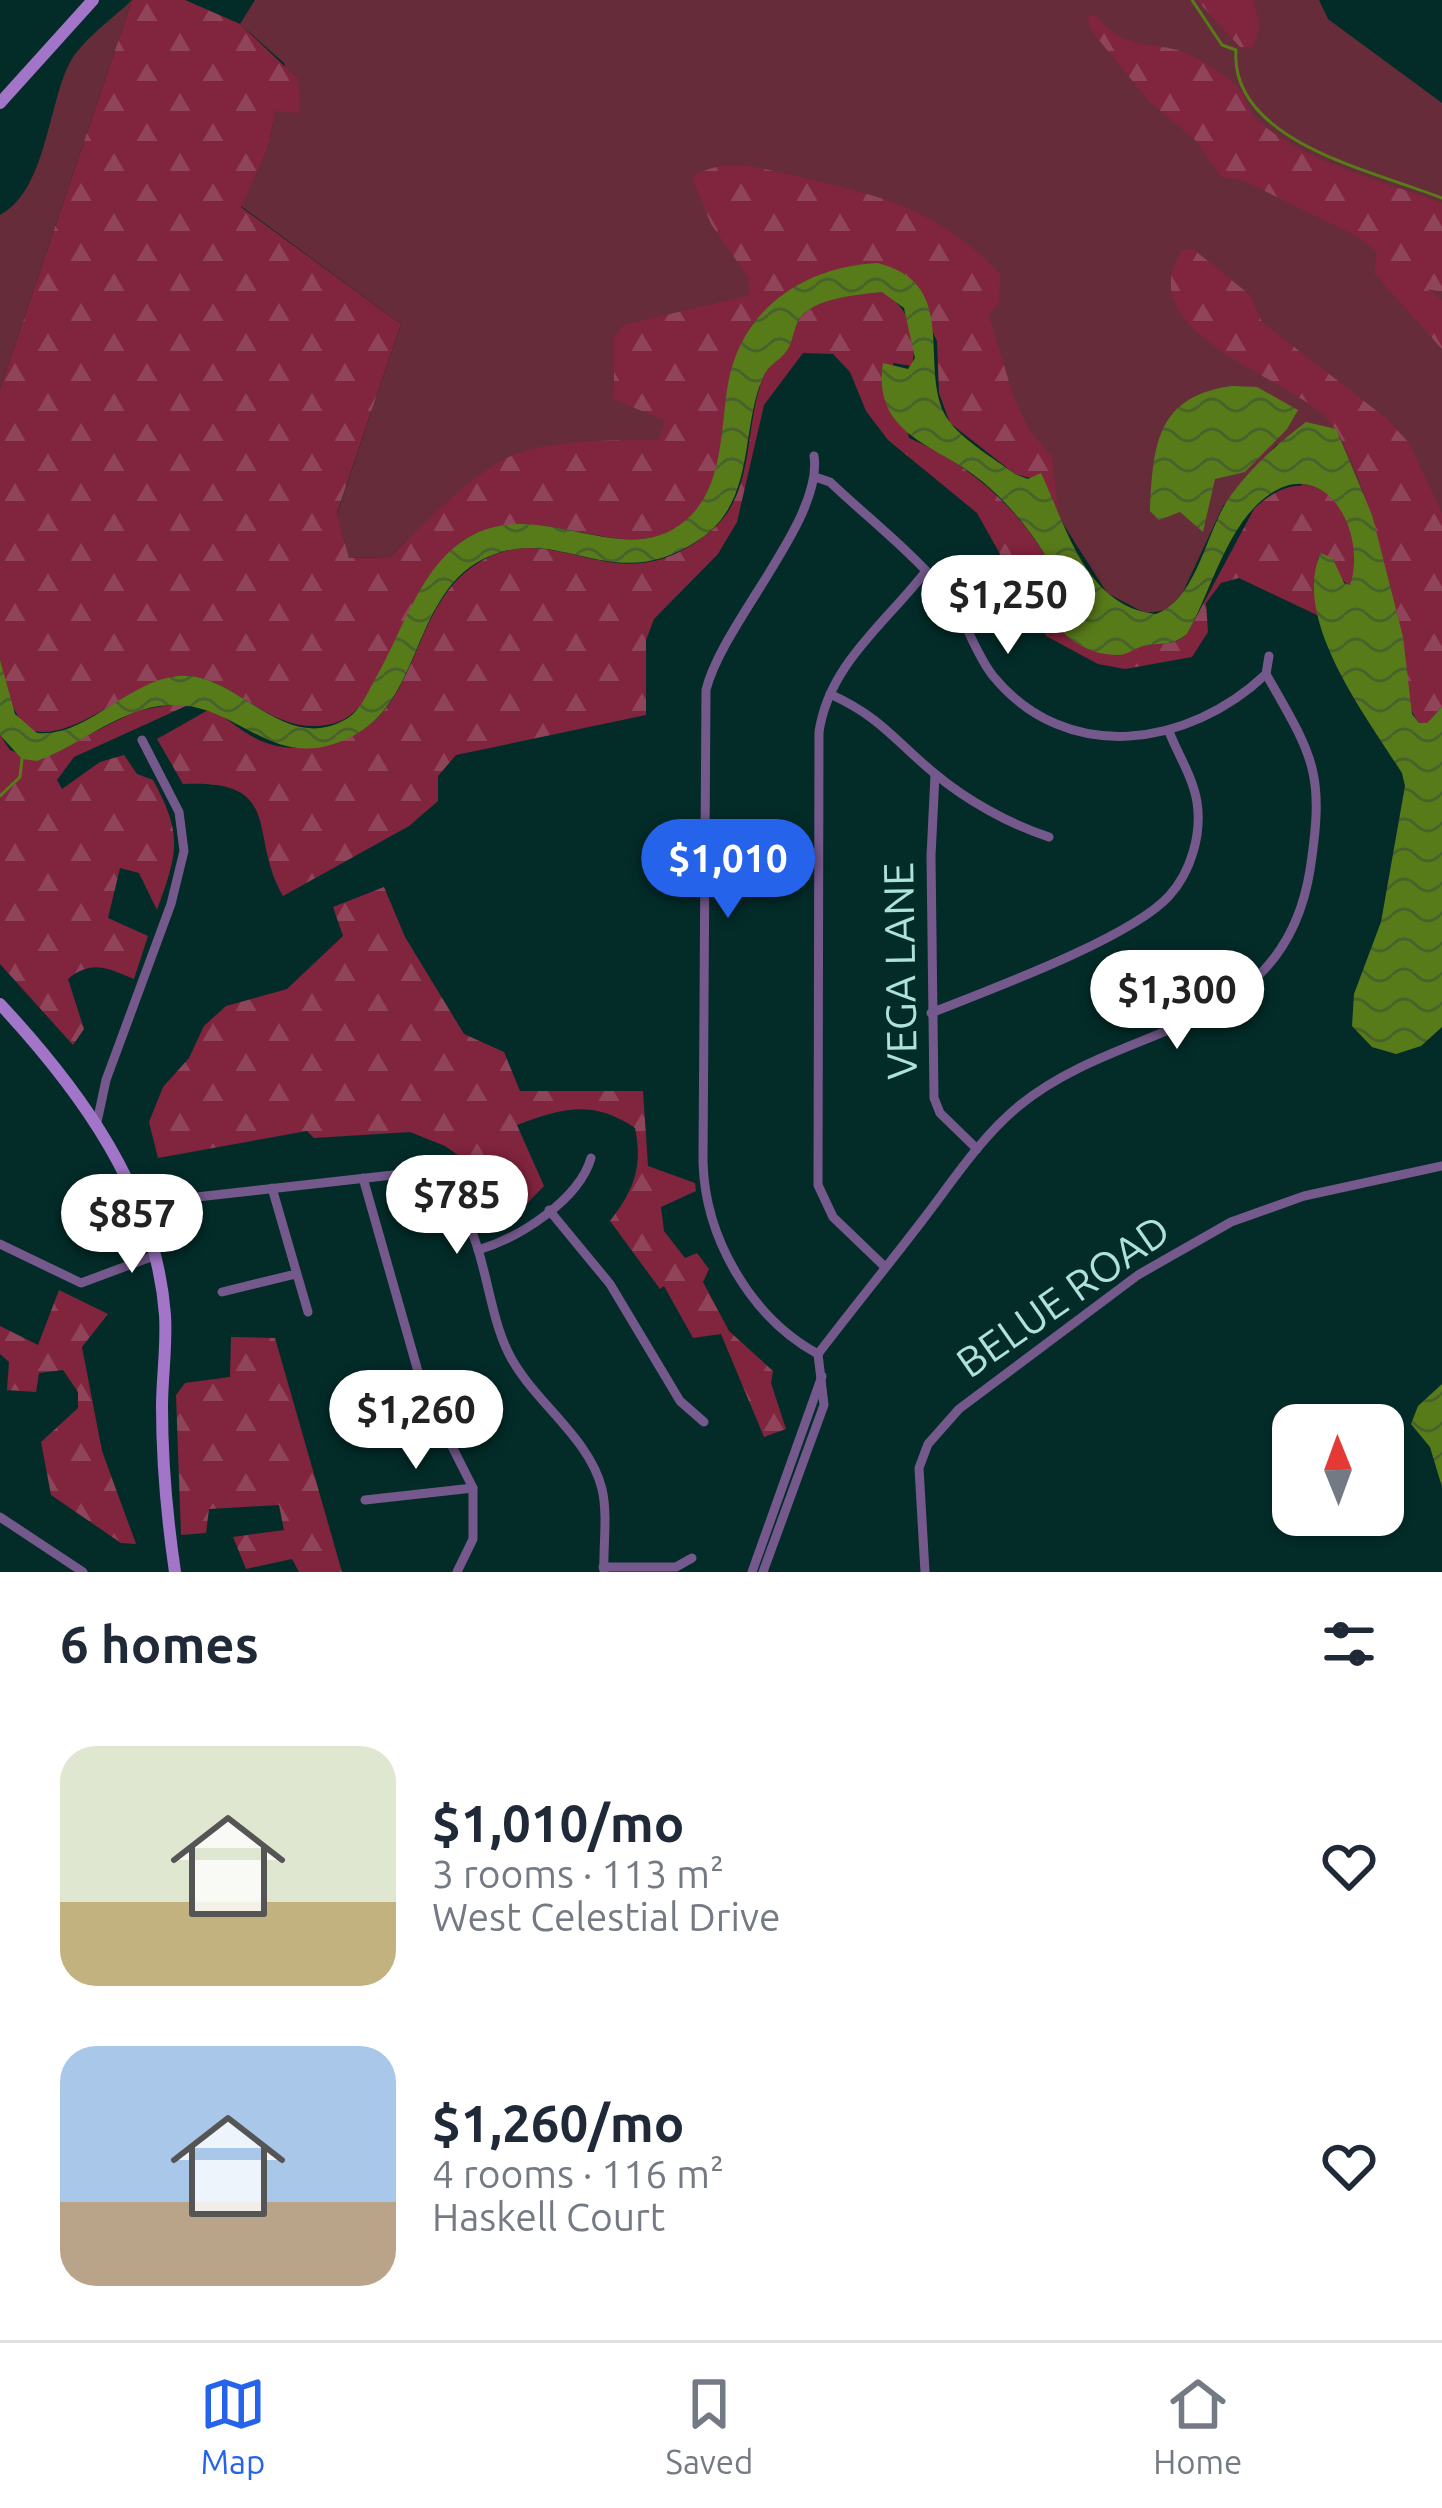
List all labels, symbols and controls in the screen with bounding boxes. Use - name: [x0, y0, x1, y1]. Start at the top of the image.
- pin: $1,250: [910, 555, 1106, 657]
- text: $1,250: [948, 572, 1068, 615]
- pin: $1,010: [630, 819, 826, 921]
- text: $1,010: [668, 836, 788, 879]
- street label: VEGA LANE: [874, 862, 925, 1080]
- pin: $1,300: [1079, 950, 1275, 1052]
- text: $1,300: [1117, 967, 1237, 1010]
- pin: $785: [386, 1155, 528, 1257]
- text: $785: [413, 1172, 501, 1215]
- pin: $857: [61, 1174, 203, 1276]
- text: $857: [88, 1191, 176, 1234]
- street label: BELUE ROAD: [947, 1205, 1178, 1386]
- pin: $1,260: [318, 1370, 514, 1472]
- text: $1,260: [356, 1387, 476, 1430]
- north arrow: [1272, 1404, 1404, 1536]
- map controls: [1272, 1404, 1404, 1536]
- icon: filters: [1316, 1611, 1382, 1677]
- text: 6 homes: [60, 1615, 259, 1673]
- icon: home: [156, 1794, 300, 1938]
- text: $1,010/mo: [432, 1794, 684, 1852]
- icon: heart: [1316, 1833, 1382, 1899]
- text: 3 rooms · 113 m²: [432, 1852, 724, 1895]
- text: West Celestial Drive: [432, 1895, 780, 1938]
- icon: home: [156, 2094, 300, 2238]
- text: $1,260/mo: [432, 2094, 684, 2152]
- icon: heart: [1316, 2133, 1382, 2199]
- text: 4 rooms · 116 m²: [432, 2152, 724, 2195]
- text: Haskell Court: [432, 2195, 665, 2238]
- tab: Map: [200, 2371, 266, 2480]
- tab: Saved: [666, 2371, 753, 2480]
- tab: Home: [1153, 2371, 1242, 2480]

